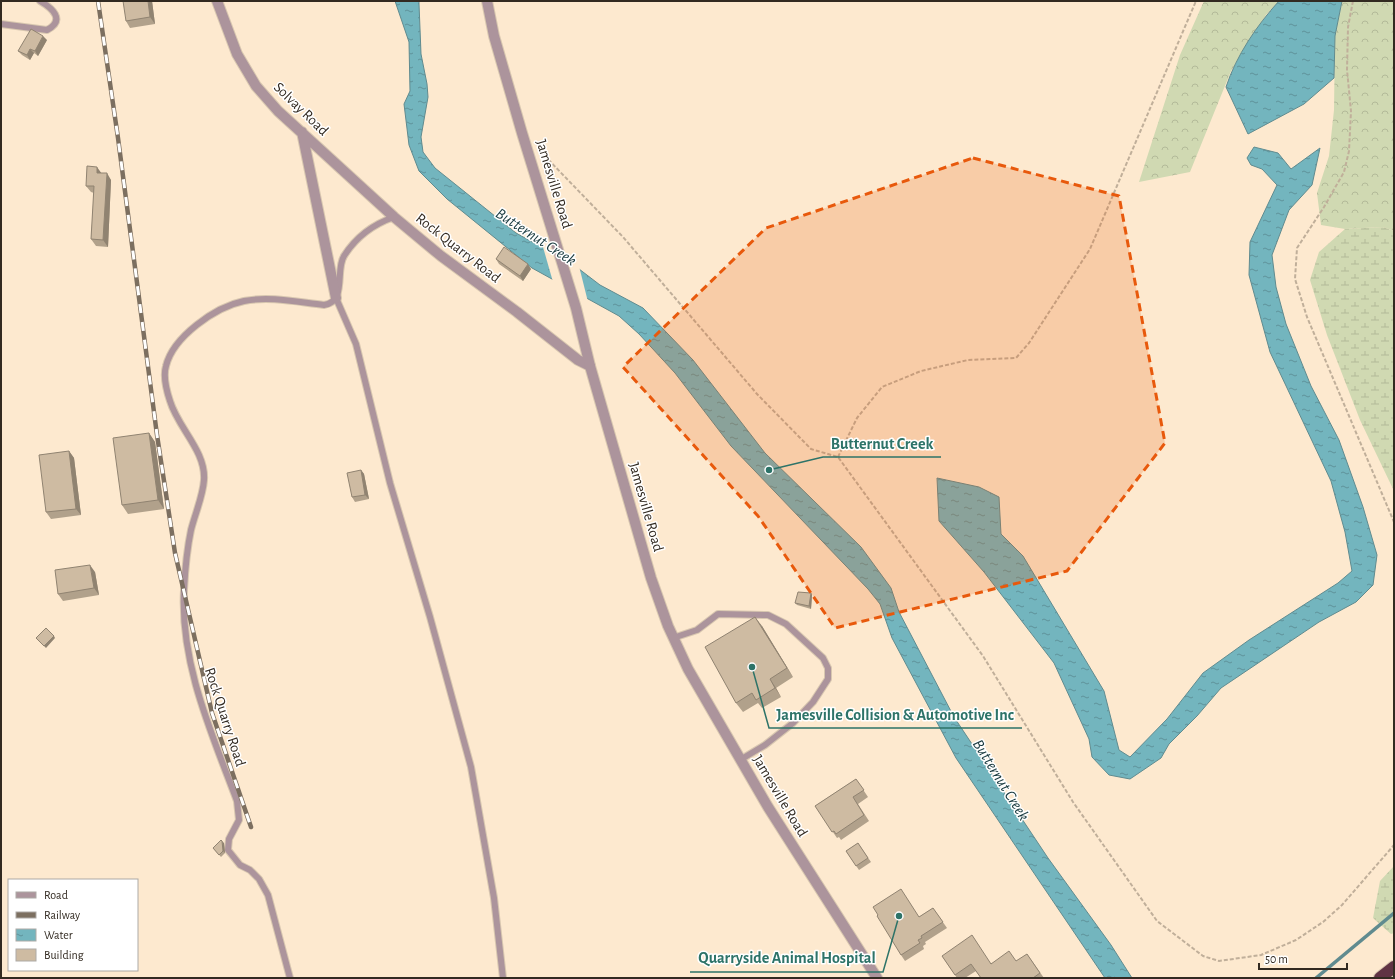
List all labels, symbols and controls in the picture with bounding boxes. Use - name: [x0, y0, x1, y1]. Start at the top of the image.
- street label: Solvay Road: [271, 80, 331, 139]
- street label: Jamesville Road: [533, 138, 575, 230]
- water label: Butternut Creek: [493, 205, 579, 269]
- street label: Rock Quarry Road: [413, 210, 503, 286]
- callout: Butternut Creek: [823, 429, 941, 457]
- text: Butternut Creek: [831, 436, 933, 452]
- street label: Jamesville Road: [626, 461, 666, 554]
- street label: Rock Quarry Road: [202, 666, 248, 768]
- callout: Jamesville Collision & Automotive Inc: [769, 700, 1022, 728]
- text: Jamesville Collision & Automotive Inc: [776, 707, 1014, 723]
- water label: Butternut Creek: [970, 737, 1032, 823]
- street label: Jamesville Road: [750, 753, 810, 840]
- legend: [8, 879, 138, 971]
- text: Road: [44, 889, 68, 901]
- text: Railway: [44, 909, 80, 922]
- text: Water: [44, 929, 73, 941]
- callout: Quarryside Animal Hospital: [690, 944, 883, 972]
- scale bar: [1259, 945, 1347, 971]
- text: Building: [44, 949, 84, 961]
- text: Quarryside Animal Hospital: [698, 950, 876, 967]
- text: 50 m: [1265, 953, 1288, 965]

